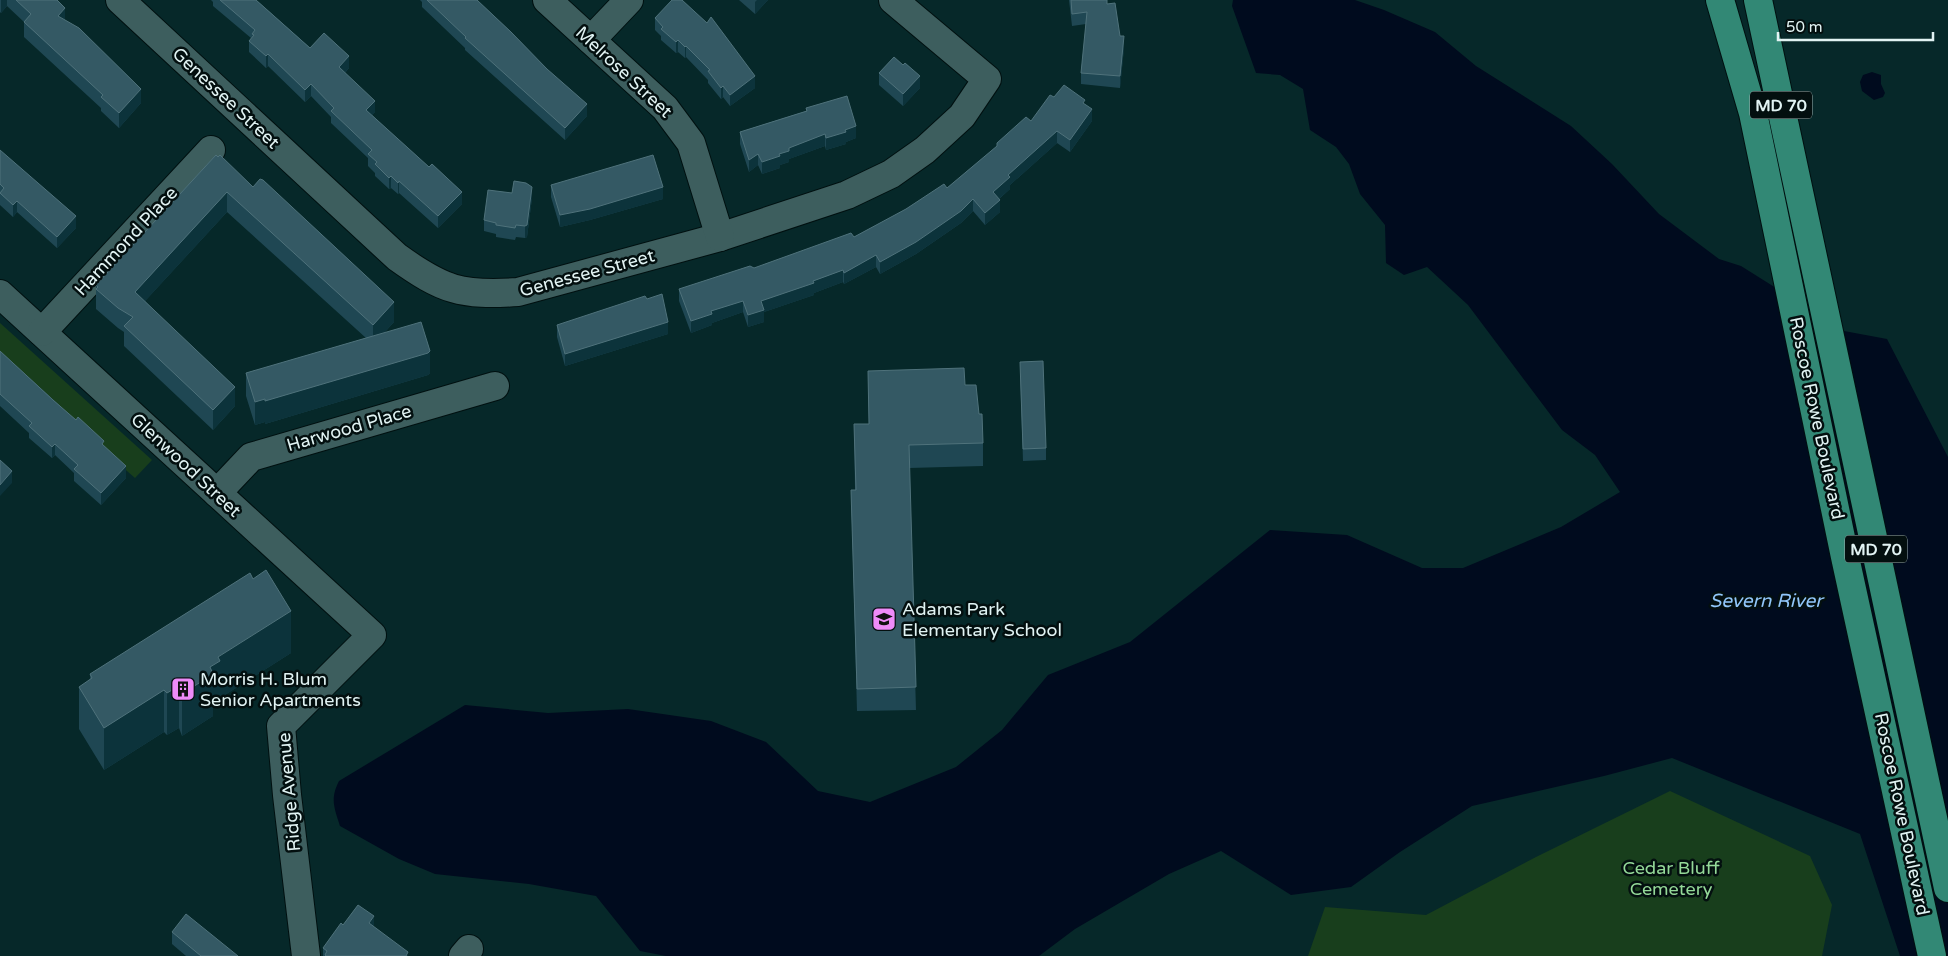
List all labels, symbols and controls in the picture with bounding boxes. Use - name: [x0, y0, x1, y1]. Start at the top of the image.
- scale bar: [1778, 10, 1933, 42]
- text: 50 m: [1786, 18, 1823, 36]
- street label: Melrose Street: [571, 22, 677, 123]
- street label: Genessee Street: [168, 43, 284, 153]
- road number: MD 70: [1750, 92, 1812, 118]
- street label: Hammond Place: [70, 182, 182, 300]
- street label: Genessee Street: [517, 244, 657, 302]
- street label: Roscoe Rowe Boulevard: [1785, 315, 1849, 521]
- street label: Harwood Place: [284, 400, 414, 456]
- street label: Glenwood Street: [126, 408, 246, 522]
- road number: MD 70: [1845, 536, 1907, 562]
- water label: Severn River: [1709, 590, 1825, 612]
- place label: Adams Park Elementary School: [902, 598, 1062, 641]
- school or university icon: Adams Park Elementary School: [871, 606, 897, 632]
- place label: Morris H. Blum Senior Apartments: [200, 668, 361, 711]
- building icon: Morris H. Blum Senior Apartments: [170, 676, 196, 702]
- street label: Roscoe Rowe Boulevard: [1870, 711, 1934, 917]
- street label: Ridge Avenue: [273, 732, 305, 852]
- park label: Cedar Bluff Cemetery: [1622, 857, 1720, 900]

